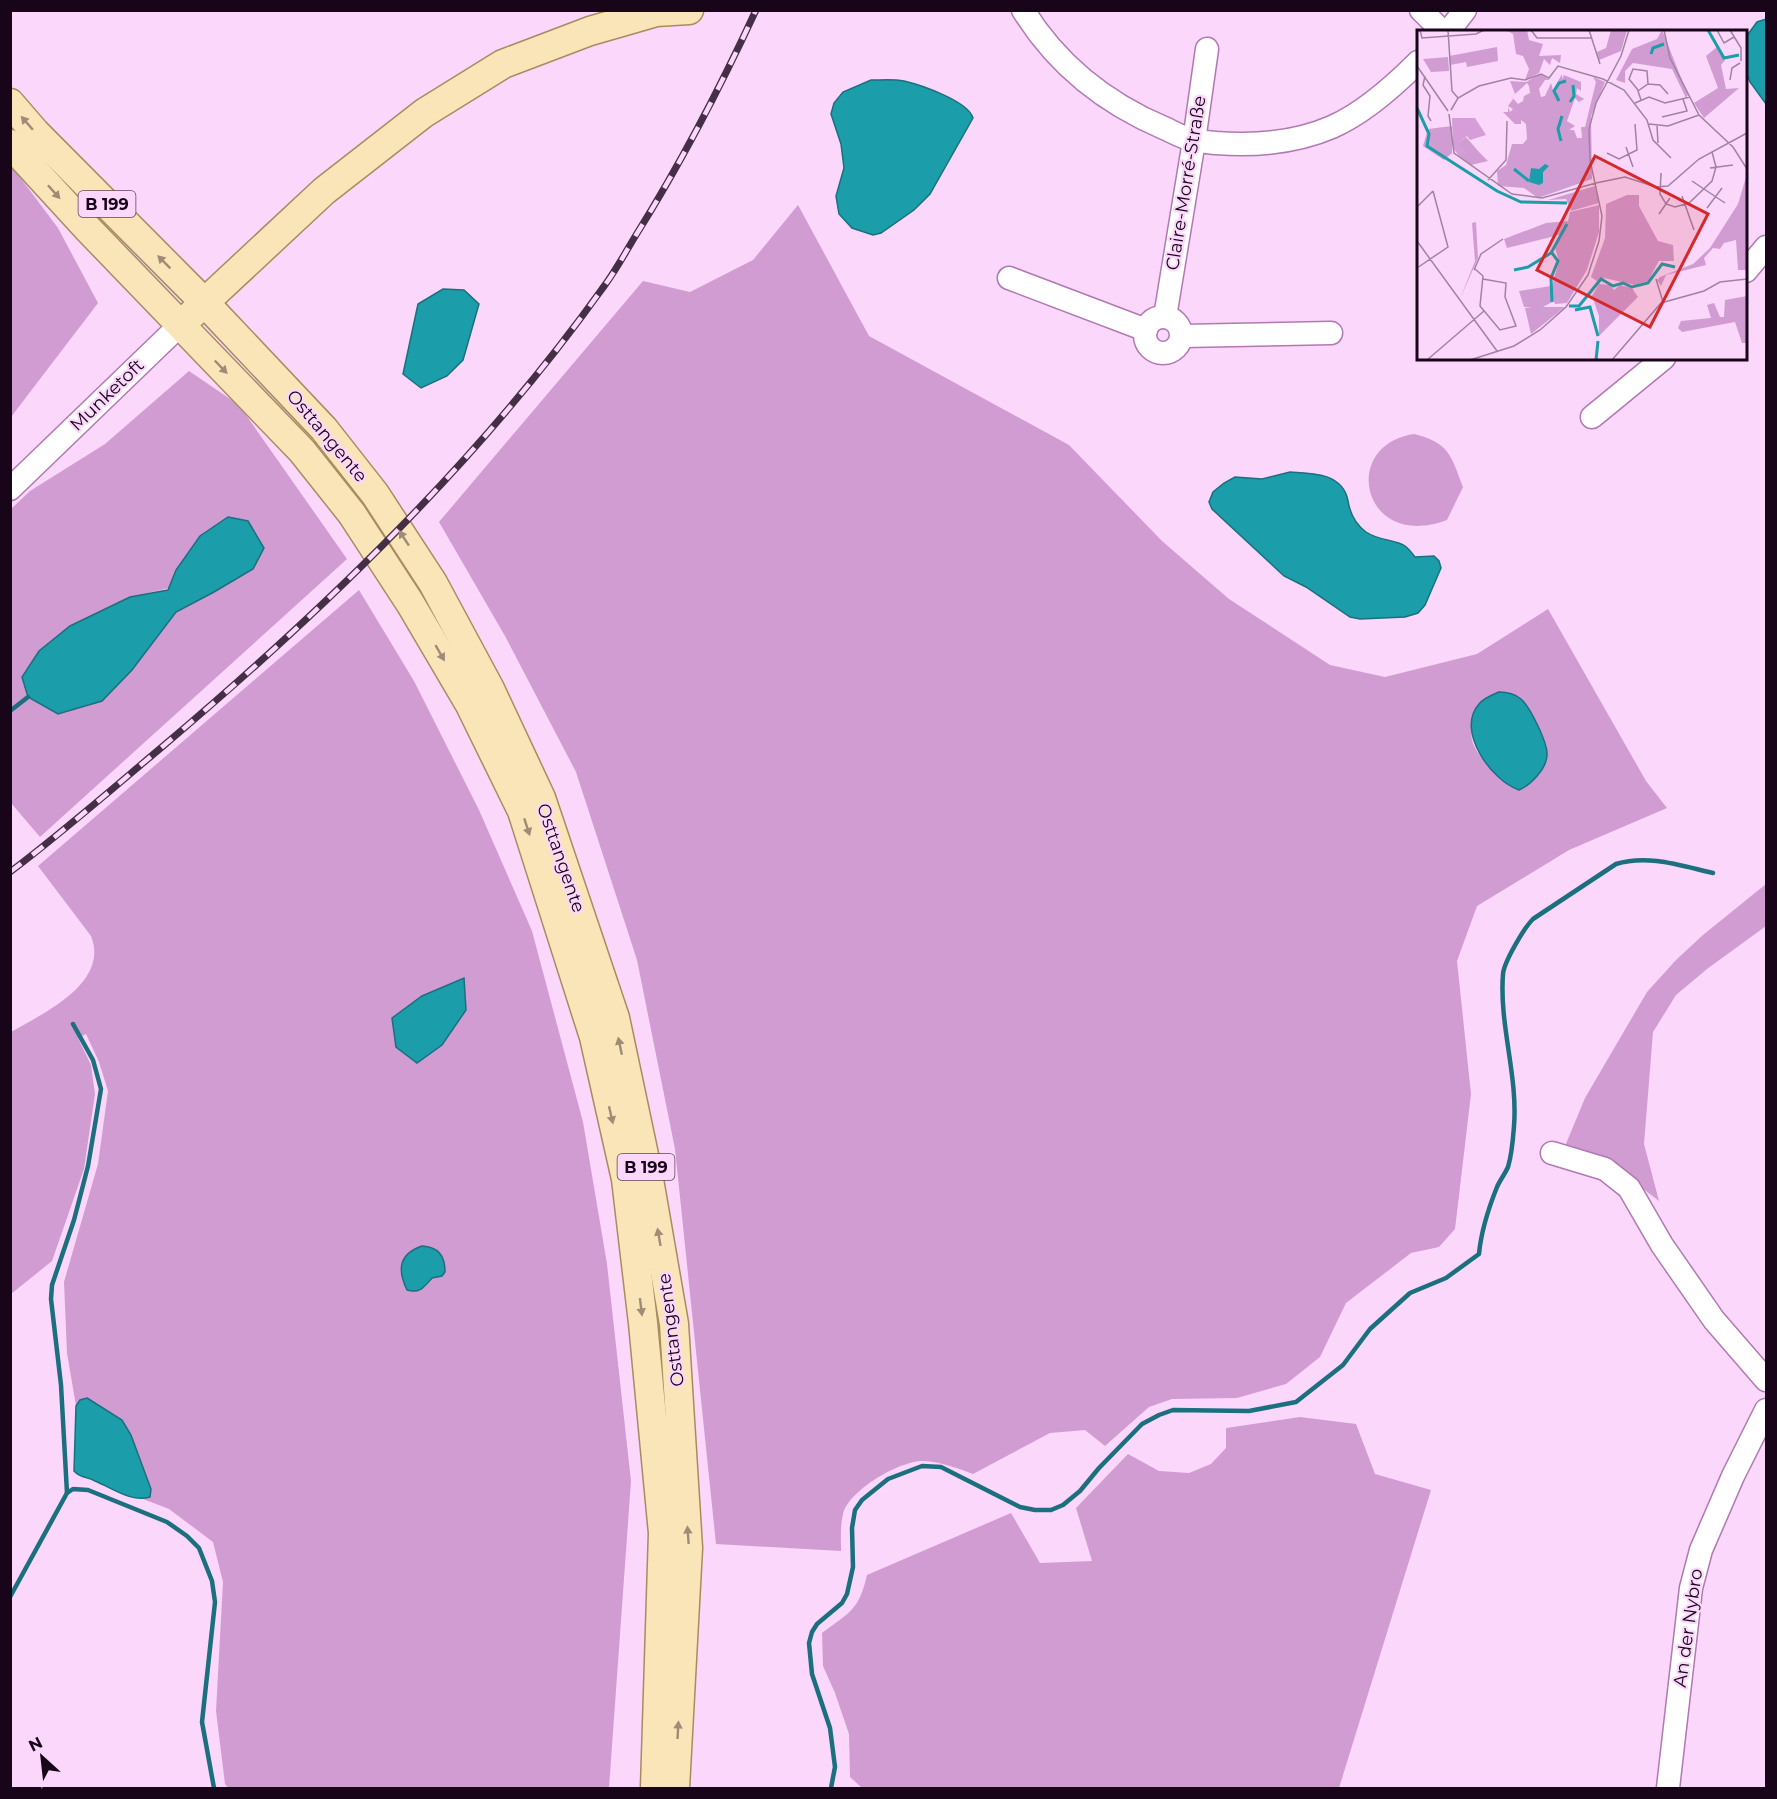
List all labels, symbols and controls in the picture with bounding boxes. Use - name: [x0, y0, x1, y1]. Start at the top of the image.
- inset map: [1417, 30, 1747, 360]
- street label: Claire-Morré-Straße: [1161, 94, 1211, 272]
- one-way arrow: [20, 115, 34, 130]
- one-way arrow: [47, 184, 60, 199]
- road number: B 199: [78, 191, 136, 217]
- one-way arrow: [157, 254, 171, 269]
- street label: Munketoft: [65, 354, 149, 436]
- one-way arrow: [214, 360, 228, 375]
- street label: Osttangente: [282, 385, 372, 487]
- one-way arrow: [399, 530, 410, 546]
- one-way arrow: [435, 645, 445, 662]
- street label: Osttangente: [532, 801, 590, 916]
- one-way arrow: [523, 818, 532, 836]
- one-way arrow: [615, 1037, 625, 1055]
- one-way arrow: [607, 1106, 617, 1124]
- road number: B 199: [618, 1154, 674, 1180]
- one-way arrow: [654, 1228, 663, 1247]
- street label: Osttangente: [653, 1272, 689, 1388]
- one-way arrow: [637, 1298, 646, 1317]
- one-way arrow: [683, 1526, 692, 1545]
- street label: An der Nybro: [1669, 1567, 1707, 1689]
- one-way arrow: [674, 1721, 683, 1740]
- north arrow: [12, 1727, 72, 1787]
- text: N: [25, 1733, 45, 1755]

